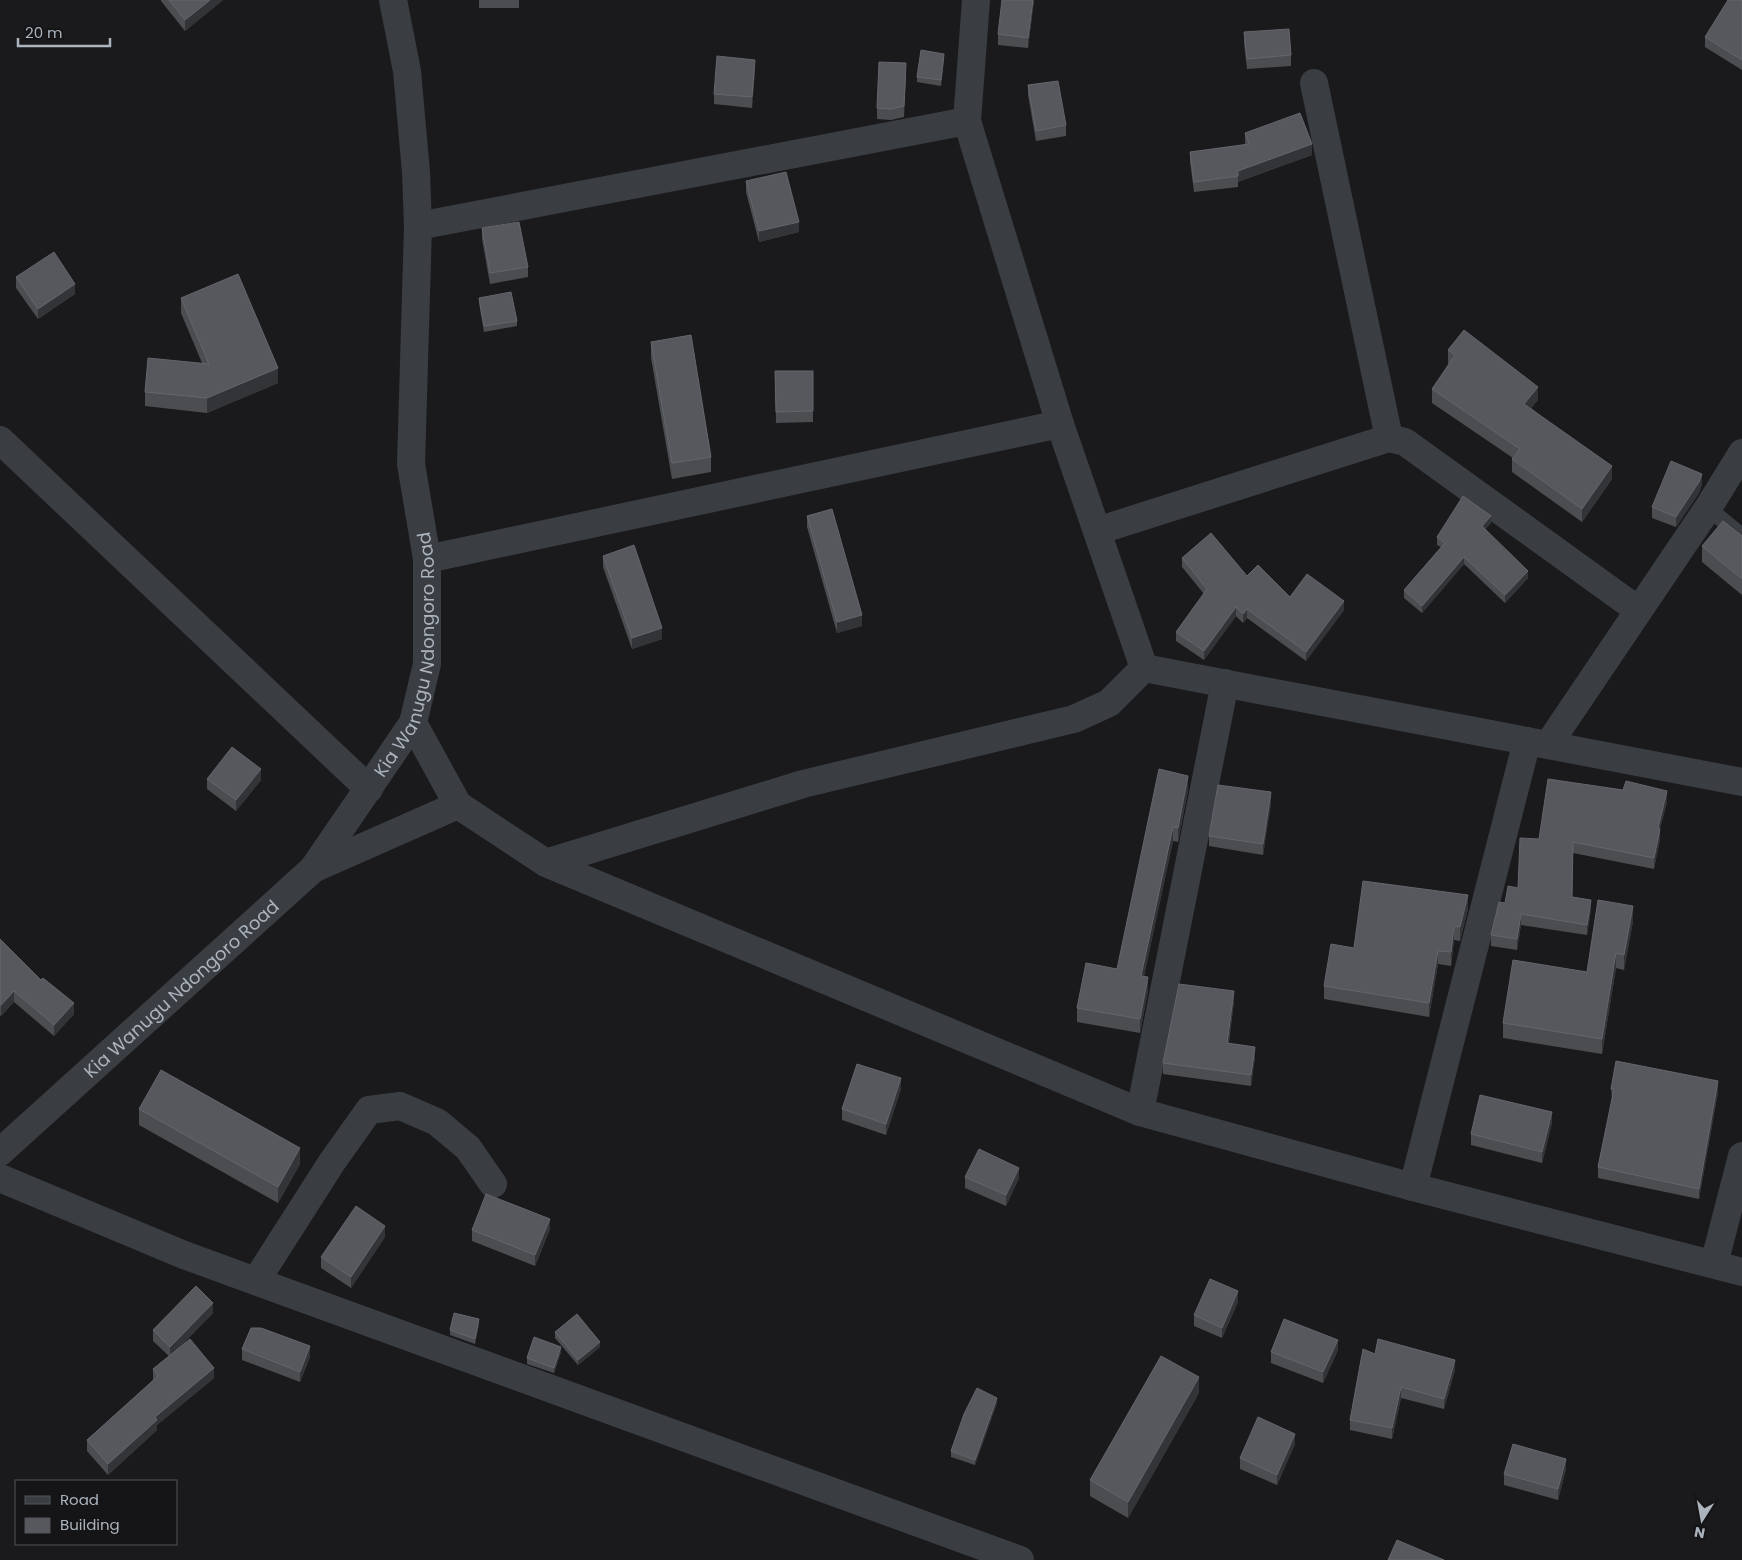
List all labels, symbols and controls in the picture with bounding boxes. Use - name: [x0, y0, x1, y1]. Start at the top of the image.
- scale bar: [18, 15, 110, 47]
- text: 20 m: [25, 22, 63, 43]
- street label: Kia Wanugu Ndongoro Road: [367, 530, 440, 782]
- street label: Kia Wanugu Ndongoro Road: [78, 894, 284, 1083]
- legend: [15, 1480, 178, 1545]
- text: Road: [60, 1489, 99, 1510]
- north arrow: [1677, 1495, 1727, 1545]
- text: Building: [60, 1514, 120, 1535]
- text: N: [1692, 1522, 1707, 1544]

